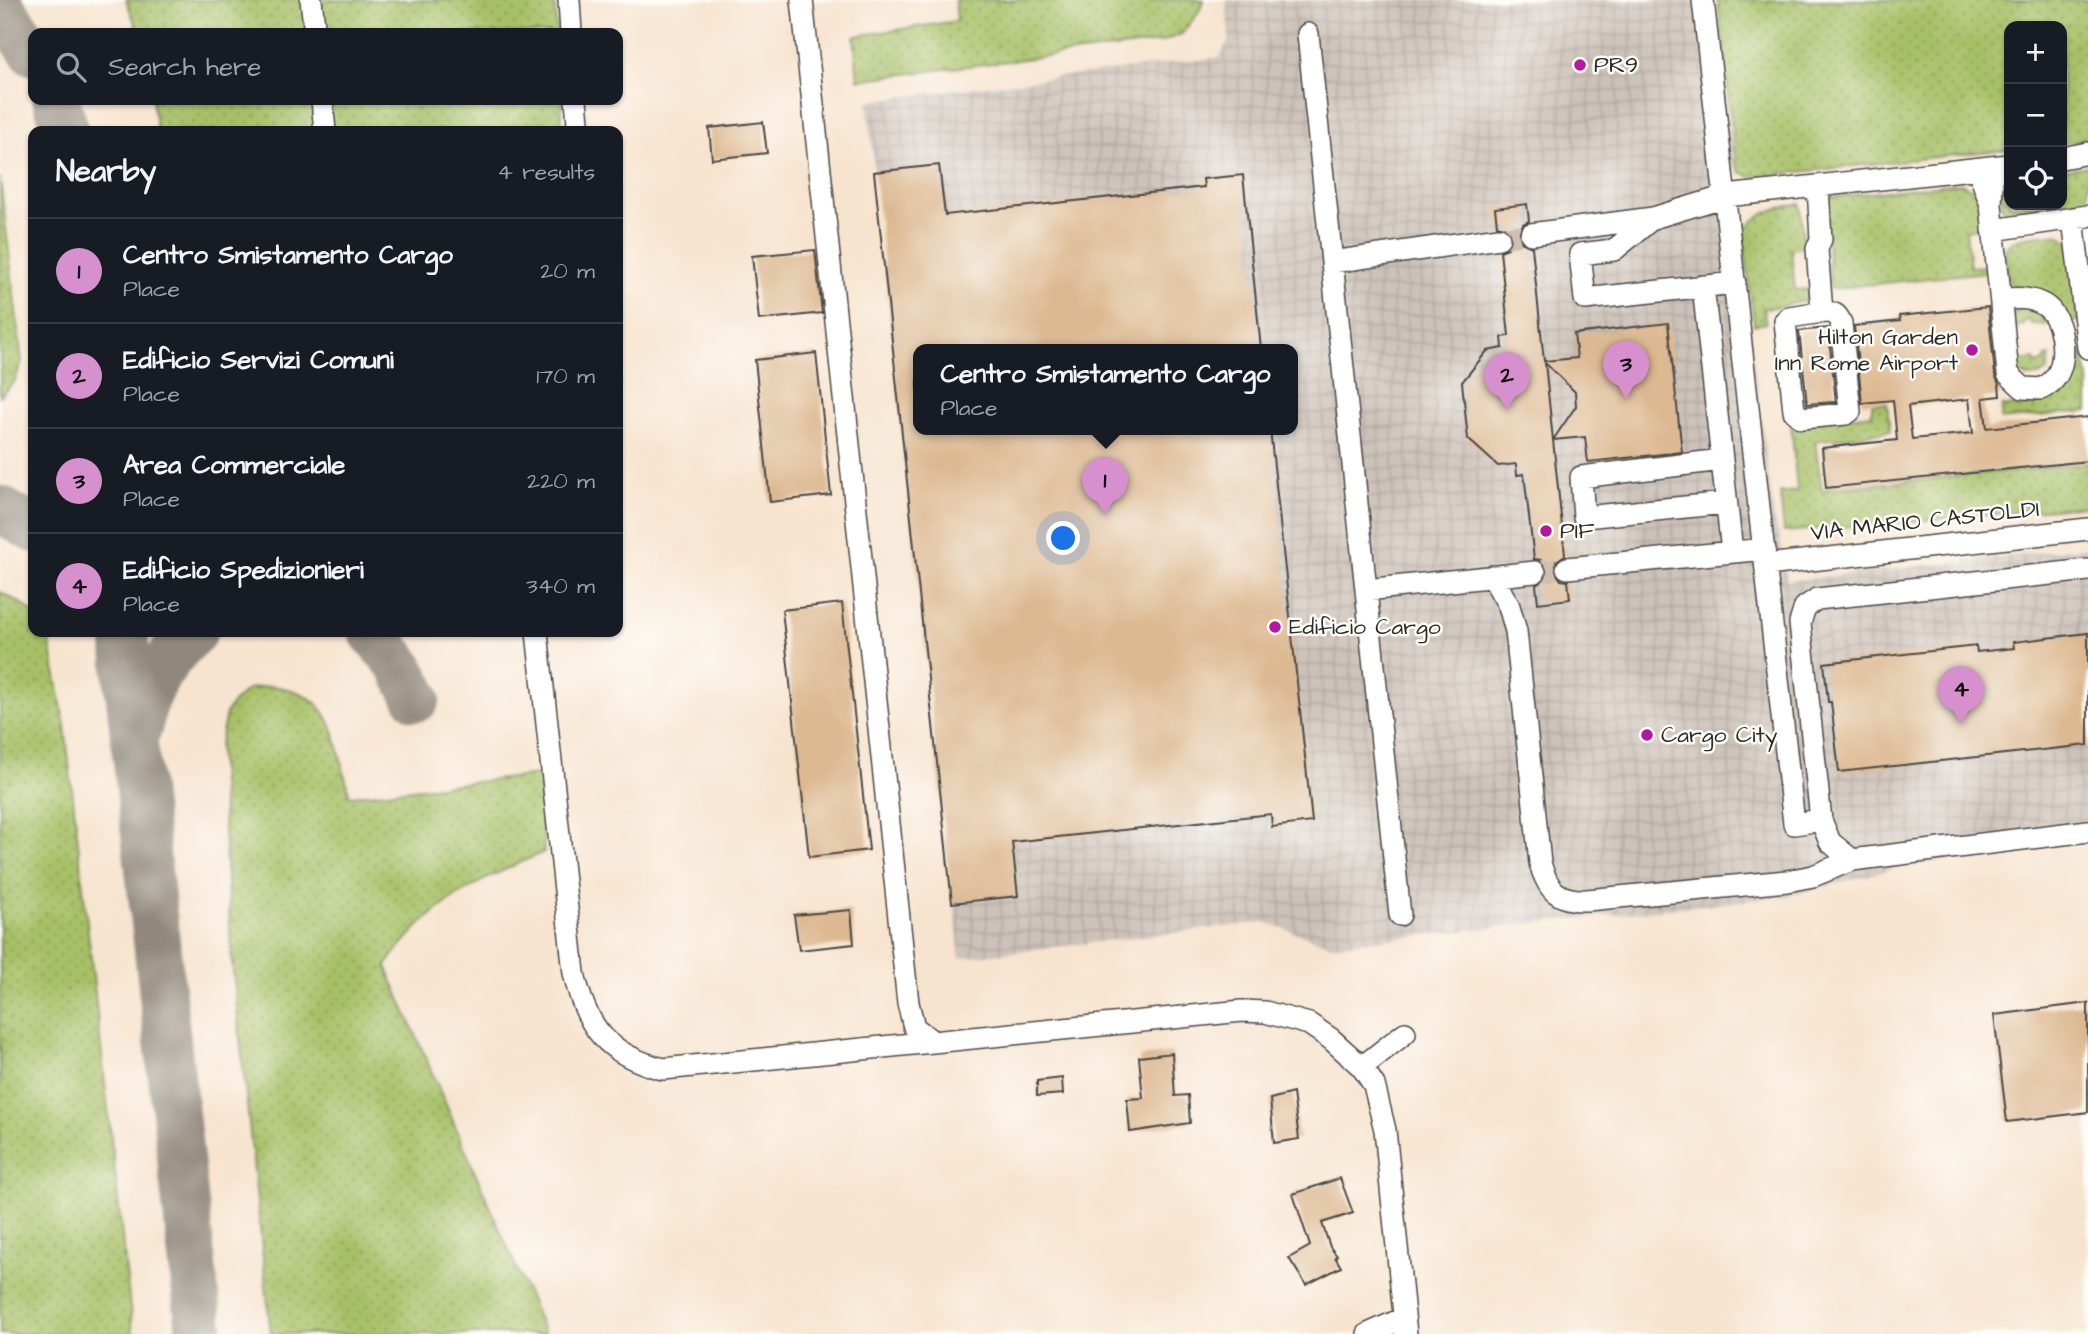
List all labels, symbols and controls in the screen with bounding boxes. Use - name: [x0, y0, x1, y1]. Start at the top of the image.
- map controls: [2004, 21, 2067, 210]
- button: +: [2004, 21, 2067, 84]
- search box: [28, 28, 623, 105]
- icon: search: [52, 48, 90, 86]
- text: Search here: [108, 49, 261, 85]
- place label: PR9: [1594, 49, 1638, 81]
- marker: PR9: [1572, 57, 1588, 73]
- button: −: [2004, 84, 2067, 147]
- button: locate: [2004, 147, 2067, 210]
- text: Nearby: [56, 151, 156, 193]
- text: 4 results: [497, 156, 595, 188]
- text: Centro Smistamento Cargo: [123, 237, 453, 273]
- text: 1: [78, 255, 80, 287]
- text: 20 m: [540, 255, 595, 287]
- text: Place: [123, 273, 180, 305]
- place label: Hilton Garden Inn Rome Airport: [1775, 321, 1959, 379]
- pin: 3: [1603, 341, 1649, 399]
- text: Edificio Servizi Comuni: [123, 342, 394, 378]
- marker: Hilton Garden Inn Rome Airport: [1964, 342, 1980, 358]
- popup: [913, 344, 1298, 435]
- pin: 2: [1484, 352, 1530, 410]
- text: Centro Smistamento Cargo: [941, 356, 1270, 392]
- text: 2: [72, 360, 86, 392]
- text: 170 m: [536, 360, 595, 392]
- text: Place: [123, 378, 180, 410]
- text: Place: [941, 392, 998, 424]
- text: Area Commerciale: [123, 447, 345, 483]
- pin: 1: [1082, 457, 1128, 515]
- text: 3: [73, 465, 85, 497]
- text: 220 m: [527, 465, 595, 497]
- text: Place: [123, 483, 180, 515]
- street label: VIA MARIO CASTOLDI: [1809, 493, 2041, 549]
- place label: PIF: [1560, 515, 1594, 547]
- your location: [1046, 521, 1080, 555]
- marker: PIF: [1538, 523, 1554, 539]
- text: Edificio Spedizionieri: [123, 552, 364, 588]
- text: 4: [71, 570, 87, 602]
- text: 340 m: [526, 570, 595, 602]
- text: Place: [123, 588, 180, 620]
- place label: Edificio Cargo: [1289, 611, 1441, 644]
- marker: Edificio Cargo: [1267, 619, 1283, 635]
- pin: 4: [1938, 666, 1984, 724]
- place label: Cargo City: [1661, 719, 1778, 752]
- marker: Cargo City: [1639, 727, 1655, 743]

